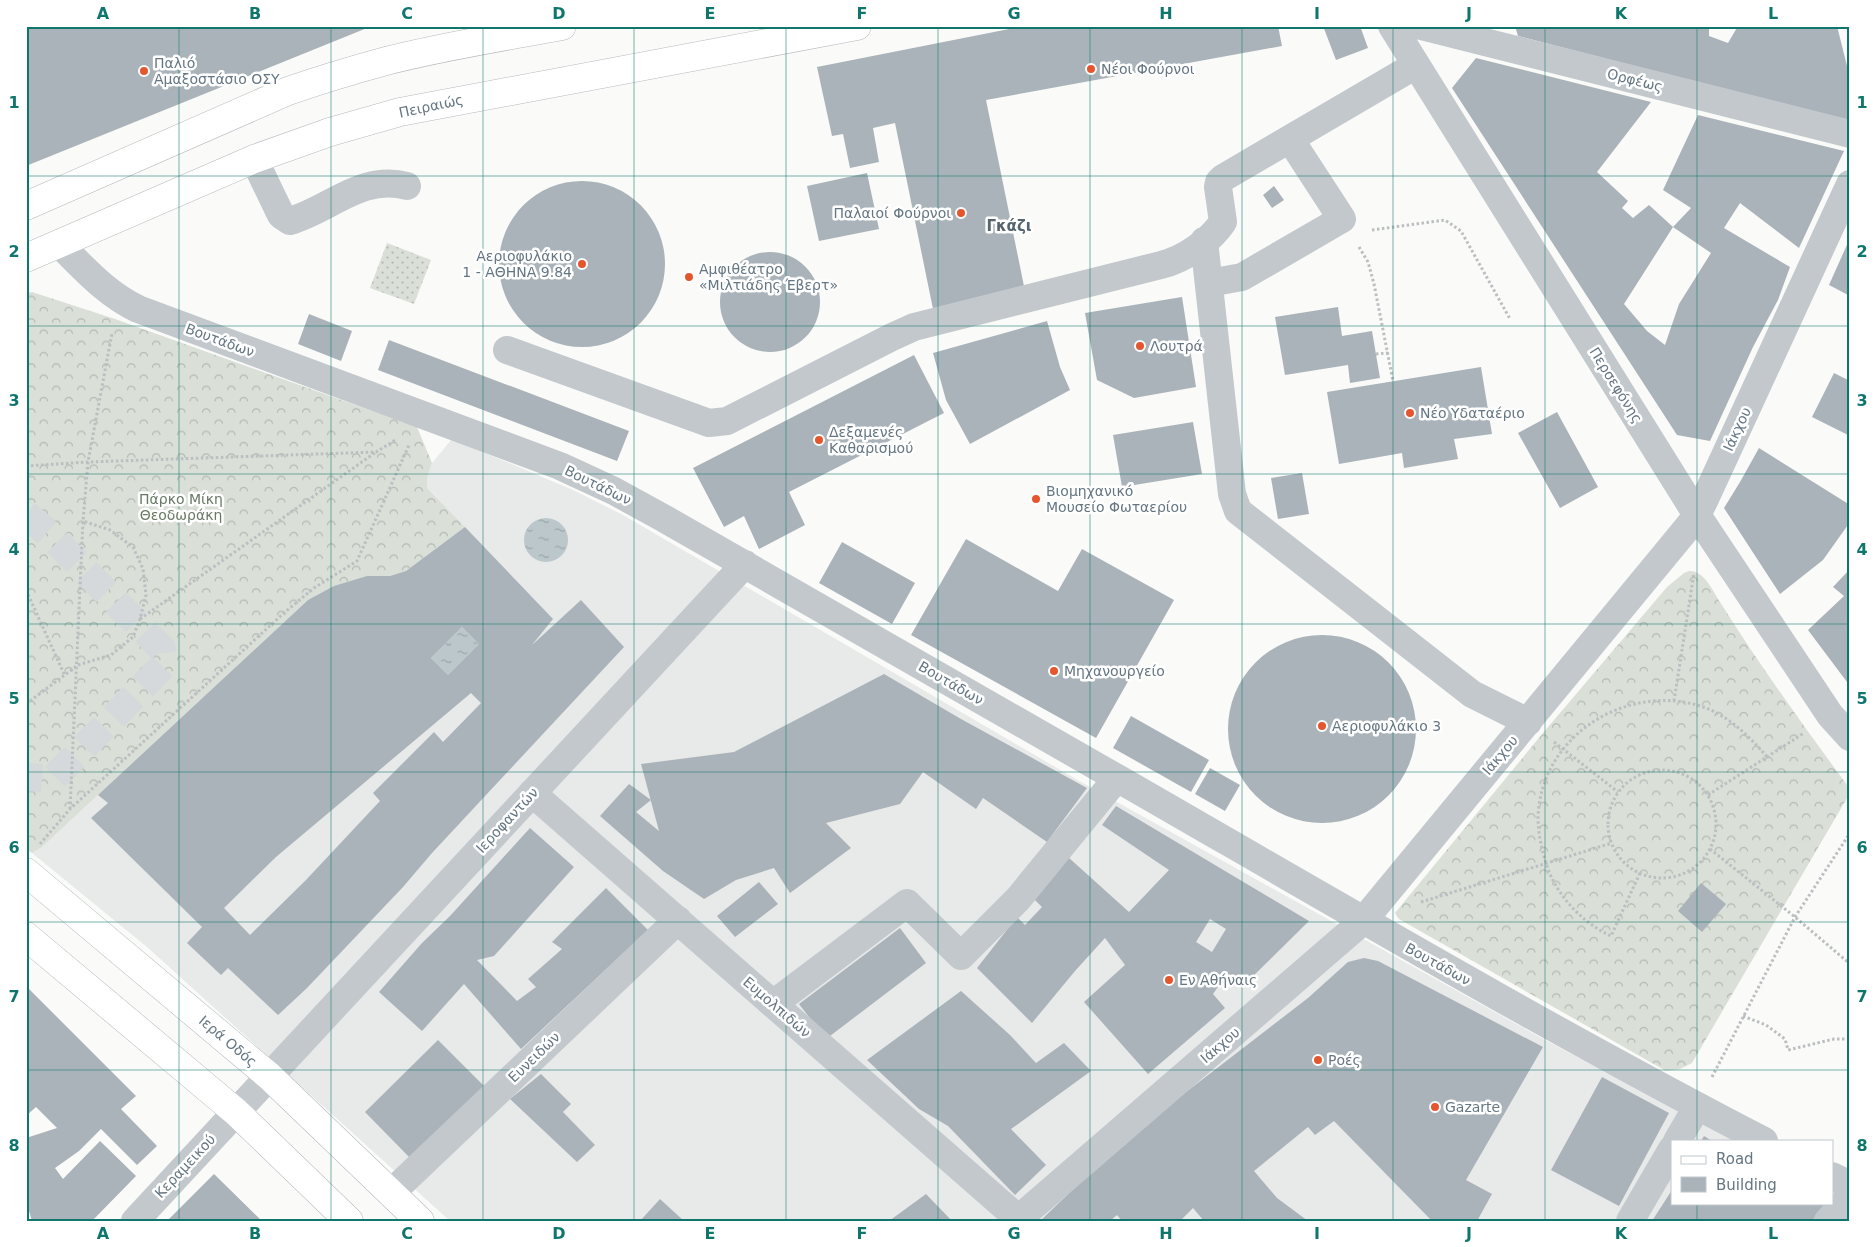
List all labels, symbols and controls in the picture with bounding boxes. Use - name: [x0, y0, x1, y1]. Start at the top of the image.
- text: A: [97, 4, 110, 23]
- text: B: [249, 4, 261, 23]
- text: C: [401, 4, 413, 23]
- text: D: [552, 4, 566, 23]
- text: E: [705, 4, 715, 23]
- text: F: [857, 4, 867, 23]
- text: G: [1007, 4, 1021, 23]
- text: H: [1159, 4, 1173, 23]
- text: I: [1314, 4, 1320, 23]
- text: J: [1465, 4, 1472, 23]
- text: K: [1615, 4, 1628, 23]
- text: L: [1768, 4, 1778, 23]
- place label: Παλιό Αμαξοστάσιο ΟΣΥ: [154, 55, 280, 87]
- place label: Νέοι Φούρνοι: [1101, 61, 1195, 77]
- marker: Νέοι Φούρνοι: [1085, 63, 1097, 75]
- marker: Παλιό Αμαξοστάσιο ΟΣΥ: [138, 65, 150, 77]
- street label: Ορφέως: [1606, 65, 1664, 95]
- street label: Πειραιώς: [397, 91, 465, 121]
- text: 1: [8, 93, 20, 112]
- text: 1: [1856, 93, 1868, 112]
- place label: Παλαιοί Φούρνοι: [834, 205, 951, 221]
- marker: Παλαιοί Φούρνοι: [955, 207, 967, 219]
- district label: Γκάζι: [986, 217, 1032, 235]
- text: 2: [8, 242, 20, 261]
- text: 2: [1856, 242, 1868, 261]
- place label: Αεριοφυλάκιο 1 - ΑΘΗΝΑ 9.84: [462, 248, 572, 280]
- marker: Αεριοφυλάκιο 1 - ΑΘΗΝΑ 9.84: [576, 258, 588, 270]
- place label: Αμφιθέατρο «Μιλτιάδης Έβερτ»: [699, 261, 838, 293]
- marker: Αμφιθέατρο «Μιλτιάδης Έβερτ»: [683, 271, 695, 283]
- street label: Βουτάδων: [183, 320, 257, 360]
- place label: Λουτρά: [1150, 338, 1203, 354]
- marker: Λουτρά: [1134, 340, 1146, 352]
- street label: Περσεφόνης: [1586, 344, 1646, 426]
- text: 3: [8, 391, 20, 410]
- text: 3: [1856, 391, 1868, 410]
- place label: Νέο Υδαταέριο: [1420, 405, 1525, 421]
- street label: Ιάκχου: [1720, 405, 1754, 453]
- marker: Νέο Υδαταέριο: [1404, 407, 1416, 419]
- place label: Δεξαμενές Καθαρισμού: [829, 424, 913, 456]
- marker: Δεξαμενές Καθαρισμού: [813, 434, 825, 446]
- street label: Βουτάδων: [562, 462, 634, 508]
- place label: Βιομηχανικό Μουσείο Φωταερίου: [1046, 483, 1187, 515]
- park label: Πάρκο Μίκη Θεοδωράκη: [139, 491, 223, 523]
- marker: Βιομηχανικό Μουσείο Φωταερίου: [1030, 493, 1042, 505]
- text: 4: [8, 540, 20, 559]
- text: 4: [1856, 540, 1868, 559]
- street label: Βουτάδων: [916, 658, 986, 708]
- place label: Μηχανουργείο: [1064, 663, 1165, 679]
- marker: Μηχανουργείο: [1048, 665, 1060, 677]
- text: 5: [8, 689, 20, 708]
- text: 5: [1856, 689, 1868, 708]
- place label: Αεριοφυλάκιο 3: [1332, 718, 1441, 734]
- marker: Αεριοφυλάκιο 3: [1316, 720, 1328, 732]
- street label: Ιάκχου: [1479, 732, 1521, 778]
- street label: Ιεροφαντών: [473, 784, 541, 856]
- text: 6: [8, 838, 20, 857]
- text: 6: [1856, 838, 1868, 857]
- street label: Βουτάδων: [1403, 940, 1474, 989]
- place label: Εν Αθήναις: [1179, 972, 1257, 988]
- street label: Ευμολπιδών: [740, 973, 814, 1041]
- marker: Εν Αθήναις: [1163, 974, 1175, 986]
- text: 7: [8, 987, 20, 1006]
- text: 7: [1856, 987, 1868, 1006]
- street label: Ιερά Οδός: [196, 1012, 260, 1070]
- street label: Ιάκχου: [1197, 1024, 1243, 1066]
- street label: Ευνειδών: [505, 1028, 563, 1085]
- place label: Ροές: [1328, 1052, 1361, 1068]
- marker: Ροές: [1312, 1054, 1324, 1066]
- place label: Gazarte: [1445, 1099, 1500, 1115]
- marker: Gazarte: [1429, 1101, 1441, 1113]
- street label: Κεραμεικού: [152, 1131, 218, 1201]
- text: 8: [8, 1136, 20, 1155]
- text: 8: [1856, 1136, 1868, 1155]
- legend: [1671, 1140, 1834, 1204]
- text: Road: [1716, 1150, 1754, 1168]
- text: Building: [1716, 1176, 1777, 1194]
- text: A: [97, 1224, 110, 1243]
- text: B: [249, 1224, 261, 1243]
- text: C: [401, 1224, 413, 1243]
- text: D: [552, 1224, 566, 1243]
- text: E: [705, 1224, 715, 1243]
- text: F: [857, 1224, 867, 1243]
- text: G: [1007, 1224, 1021, 1243]
- text: H: [1159, 1224, 1173, 1243]
- text: I: [1314, 1224, 1320, 1243]
- text: J: [1465, 1224, 1472, 1243]
- text: K: [1615, 1224, 1628, 1243]
- text: L: [1768, 1224, 1778, 1243]

